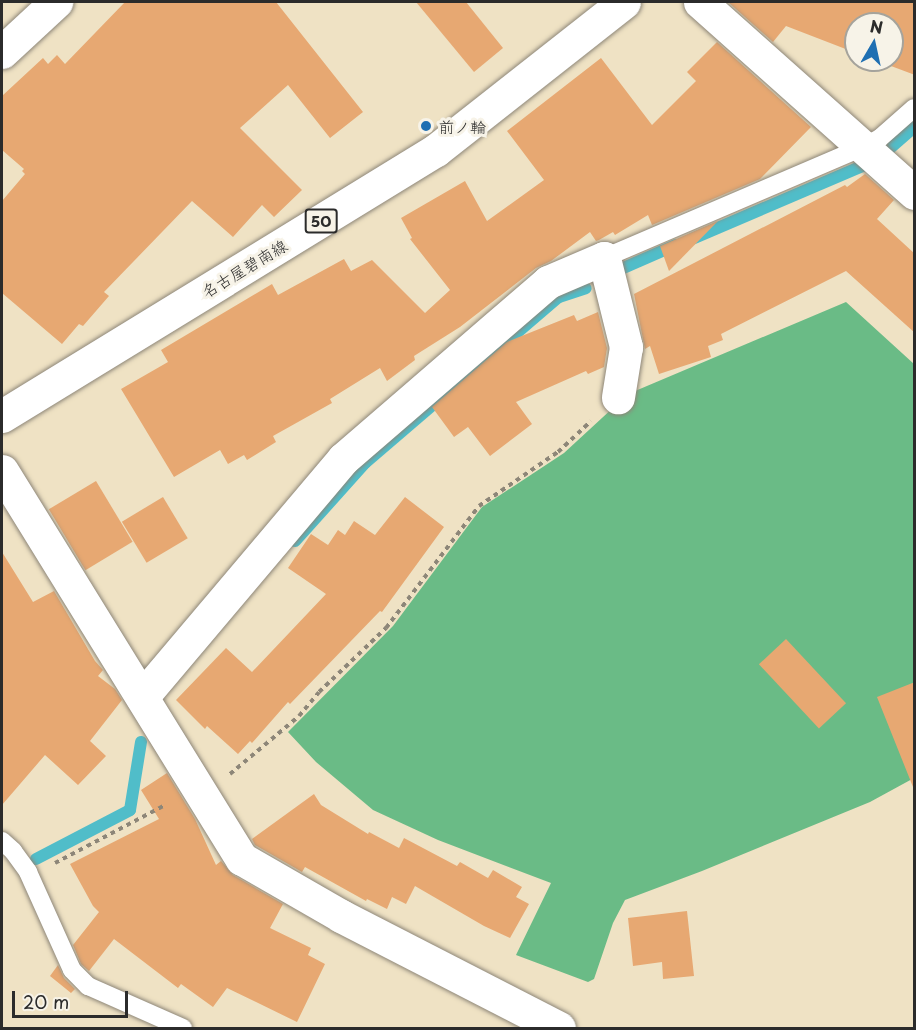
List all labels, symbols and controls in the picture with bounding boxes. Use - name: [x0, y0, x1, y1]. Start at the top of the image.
- north arrow: [844, 12, 904, 72]
- text: N: [868, 13, 885, 39]
- place label: 前ノ輪: [438, 116, 486, 136]
- marker: 前ノ輪: [419, 119, 433, 133]
- road number: 50: [304, 209, 338, 233]
- street label: 名古屋碧南線: [198, 235, 290, 301]
- scale bar: [15, 979, 130, 1017]
- text: 20 m: [23, 988, 69, 1015]

